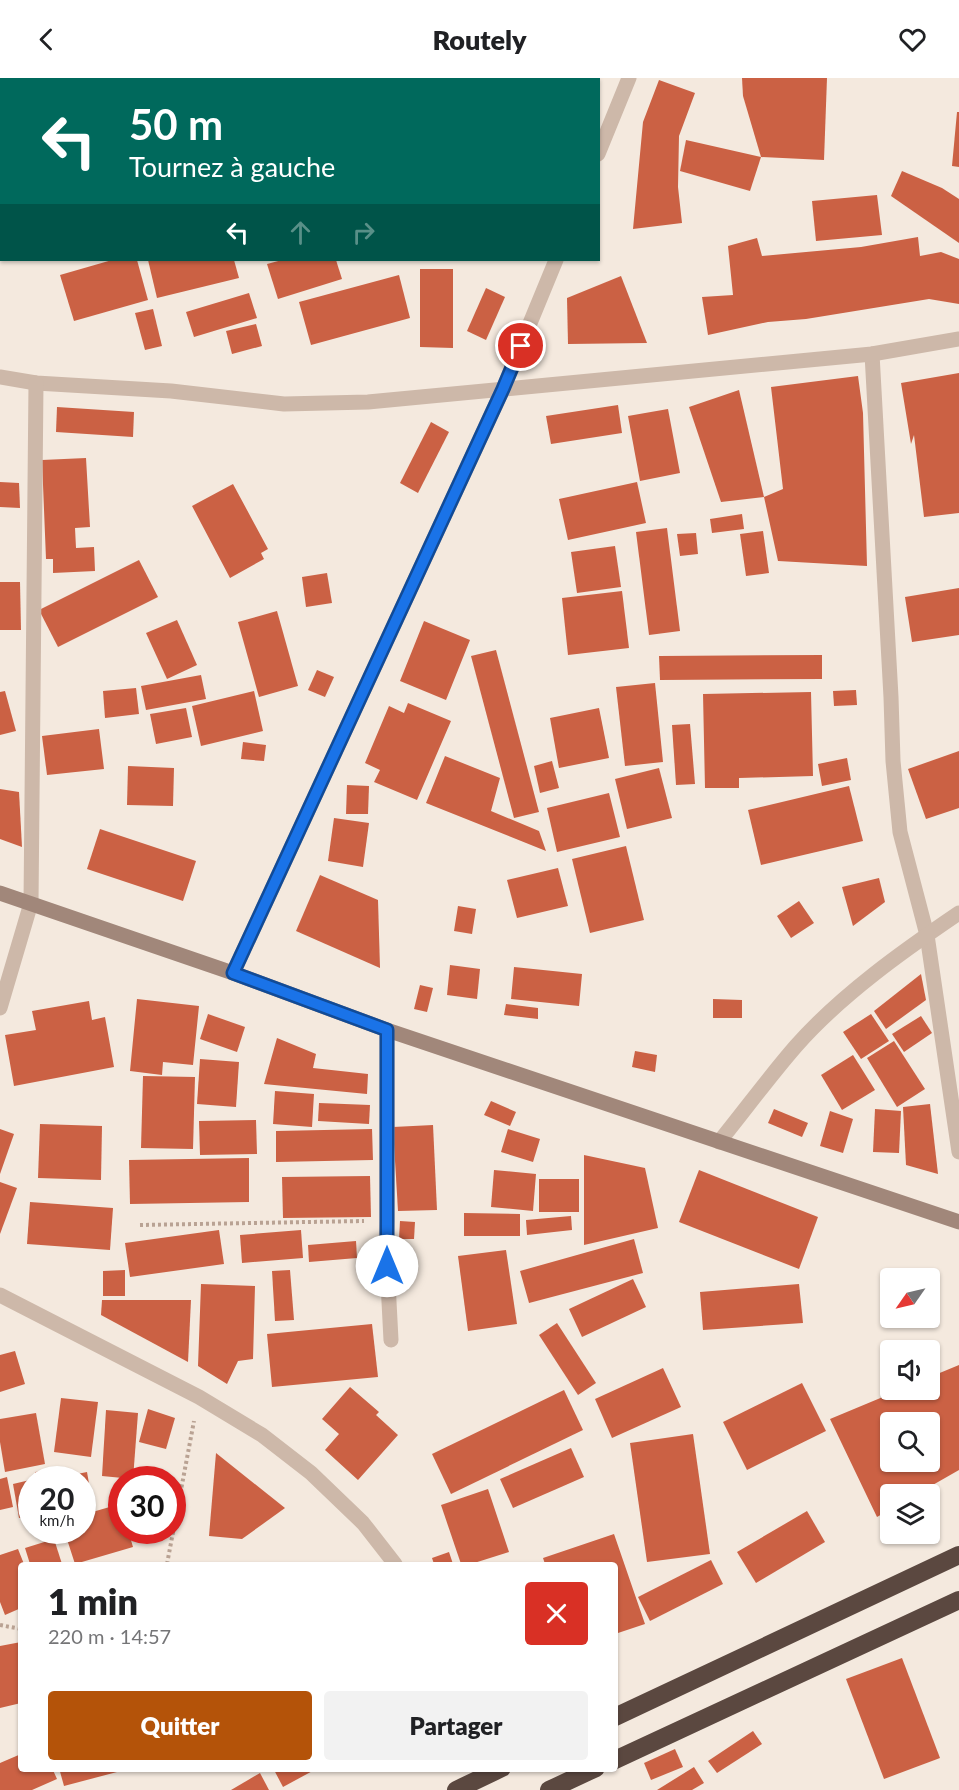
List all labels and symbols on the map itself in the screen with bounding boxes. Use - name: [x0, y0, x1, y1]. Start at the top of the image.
- pin: [495, 320, 546, 371]
- position arrow: [355, 1234, 419, 1298]
- north arrow: [880, 1268, 940, 1328]
- speed limit sign: 30: [108, 1466, 186, 1544]

